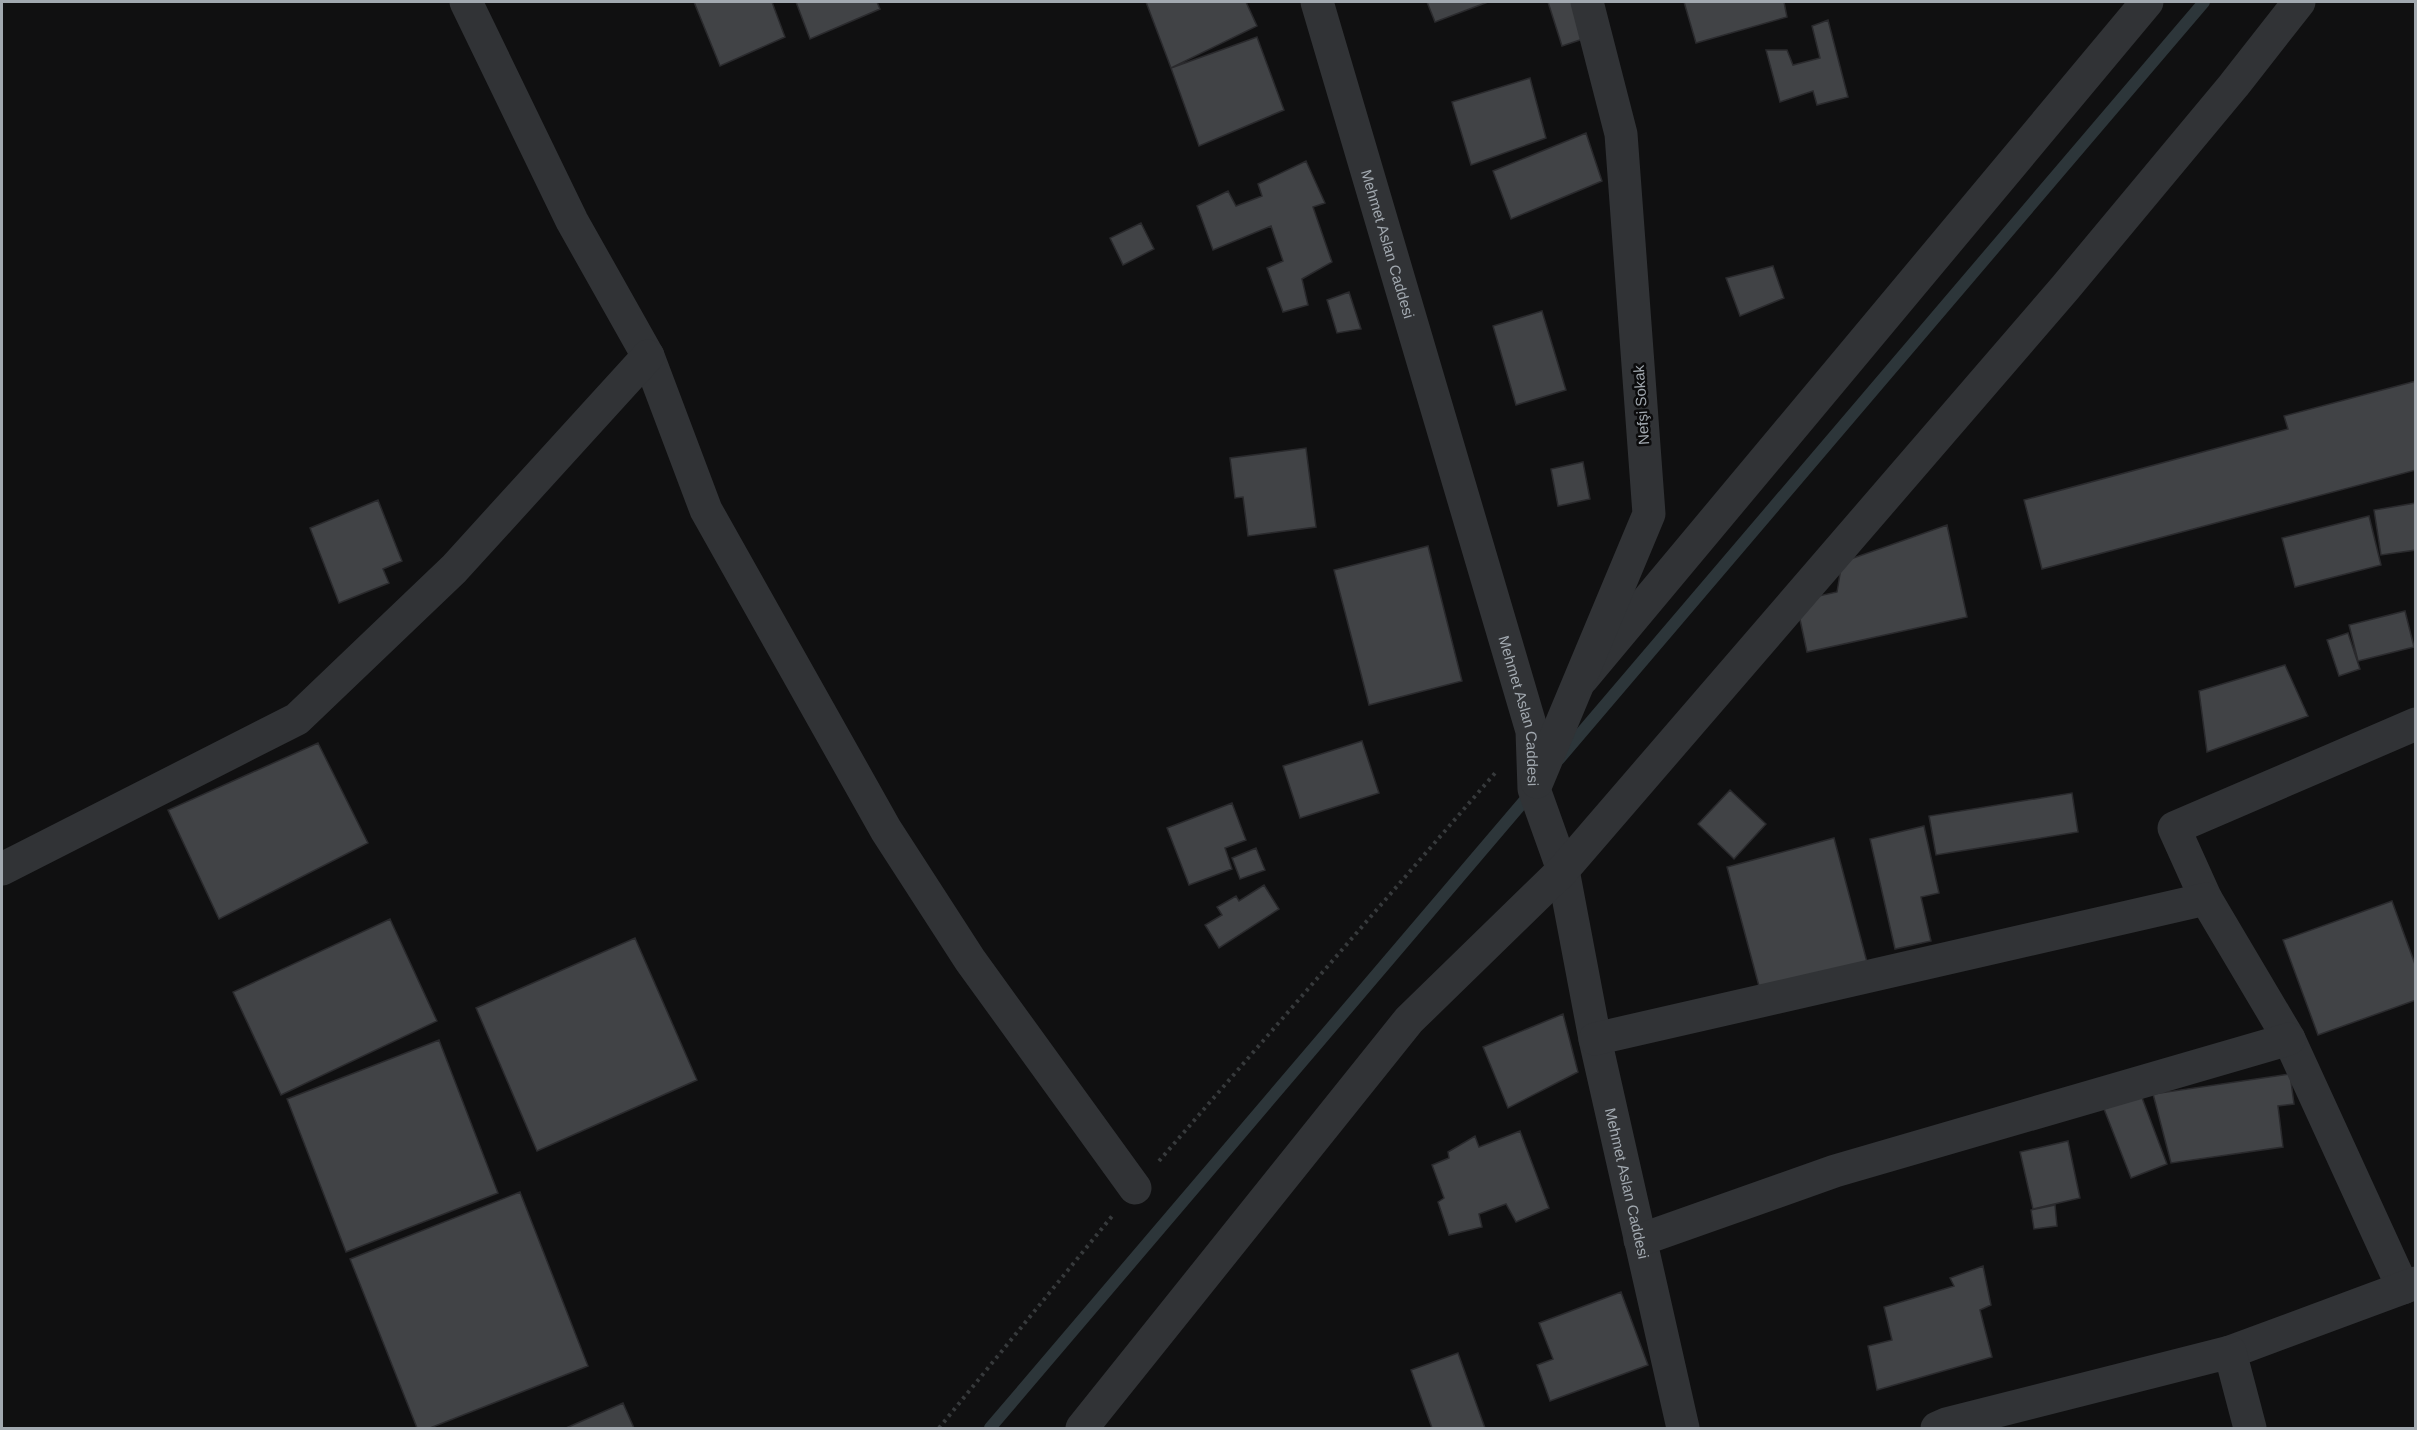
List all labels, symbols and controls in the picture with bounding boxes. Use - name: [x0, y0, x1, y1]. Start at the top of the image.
- street label: Mehmet Aslan Caddesi: [1358, 167, 1418, 320]
- street label: Nefşi Sokak: [1630, 364, 1652, 446]
- street label: Mehmet Aslan Caddesi: [1496, 633, 1542, 786]
- street label: Mehmet Aslan Caddesi: [1602, 1106, 1653, 1260]

